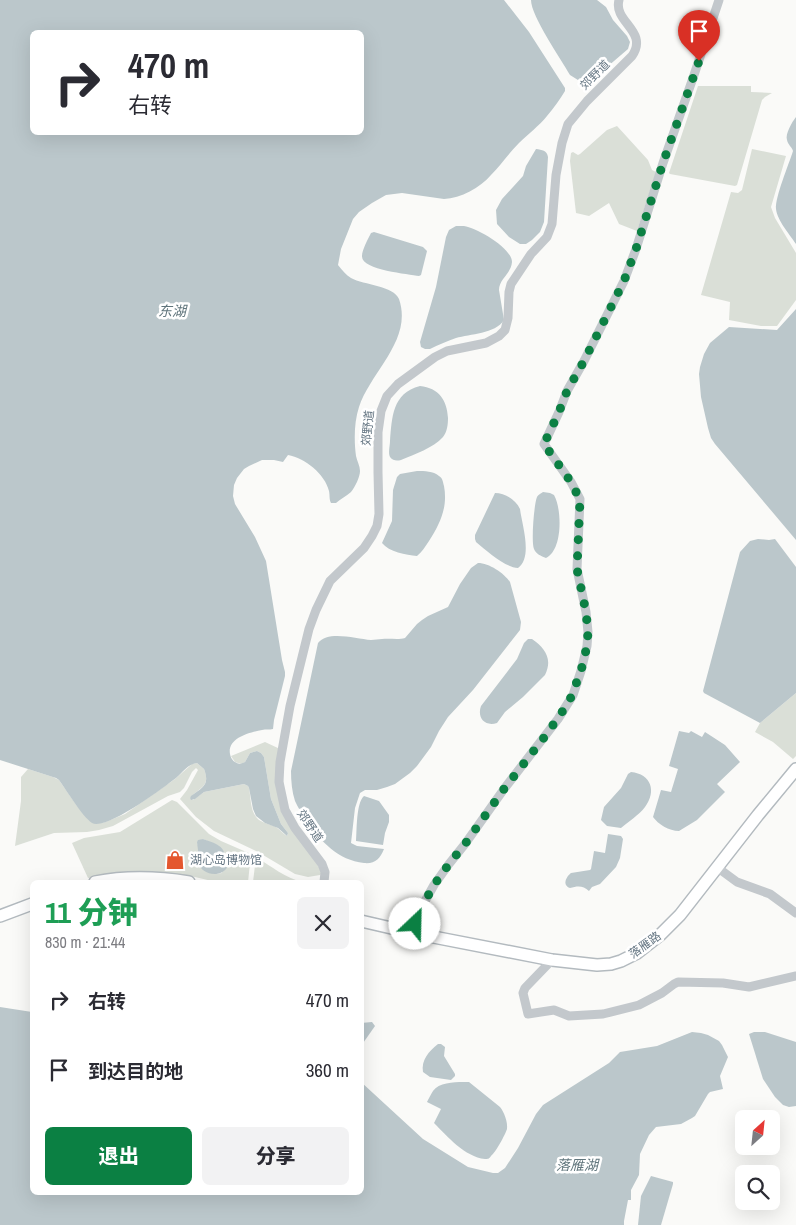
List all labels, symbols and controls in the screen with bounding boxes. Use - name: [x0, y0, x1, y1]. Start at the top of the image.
- pin: [678, 10, 720, 61]
- icon: arrive: [685, 17, 713, 45]
- text: 470 m: [128, 42, 209, 89]
- icon: right: [45, 50, 110, 115]
- street label: 郊野道: [577, 57, 613, 93]
- text: 右转: [128, 90, 172, 120]
- water label: 东湖: [158, 302, 188, 320]
- street label: 郊野道: [358, 409, 378, 447]
- street label: 郊野道: [293, 807, 327, 845]
- shop icon: 湖心岛博物馆: [164, 849, 186, 871]
- place label: 湖心岛博物馆: [190, 852, 262, 868]
- text: 11 分钟: [45, 892, 138, 932]
- button: close: [297, 897, 349, 949]
- position arrow: [388, 897, 440, 949]
- street label: 落雁路: [626, 928, 664, 962]
- text: 830 m · 21:44: [45, 931, 125, 953]
- icon: right: [45, 986, 73, 1014]
- text: 470 m: [306, 987, 349, 1013]
- text: 右转: [88, 988, 126, 1014]
- icon: arrive: [45, 1056, 73, 1084]
- text: 360 m: [306, 1057, 349, 1083]
- text: 到达目的地: [88, 1058, 183, 1084]
- north arrow: [735, 1110, 780, 1155]
- map controls: [735, 1110, 780, 1210]
- button: 退出: [45, 1127, 192, 1185]
- button: 分享: [202, 1127, 349, 1185]
- water label: 落雁湖: [556, 1156, 600, 1174]
- button: search: [735, 1165, 780, 1210]

